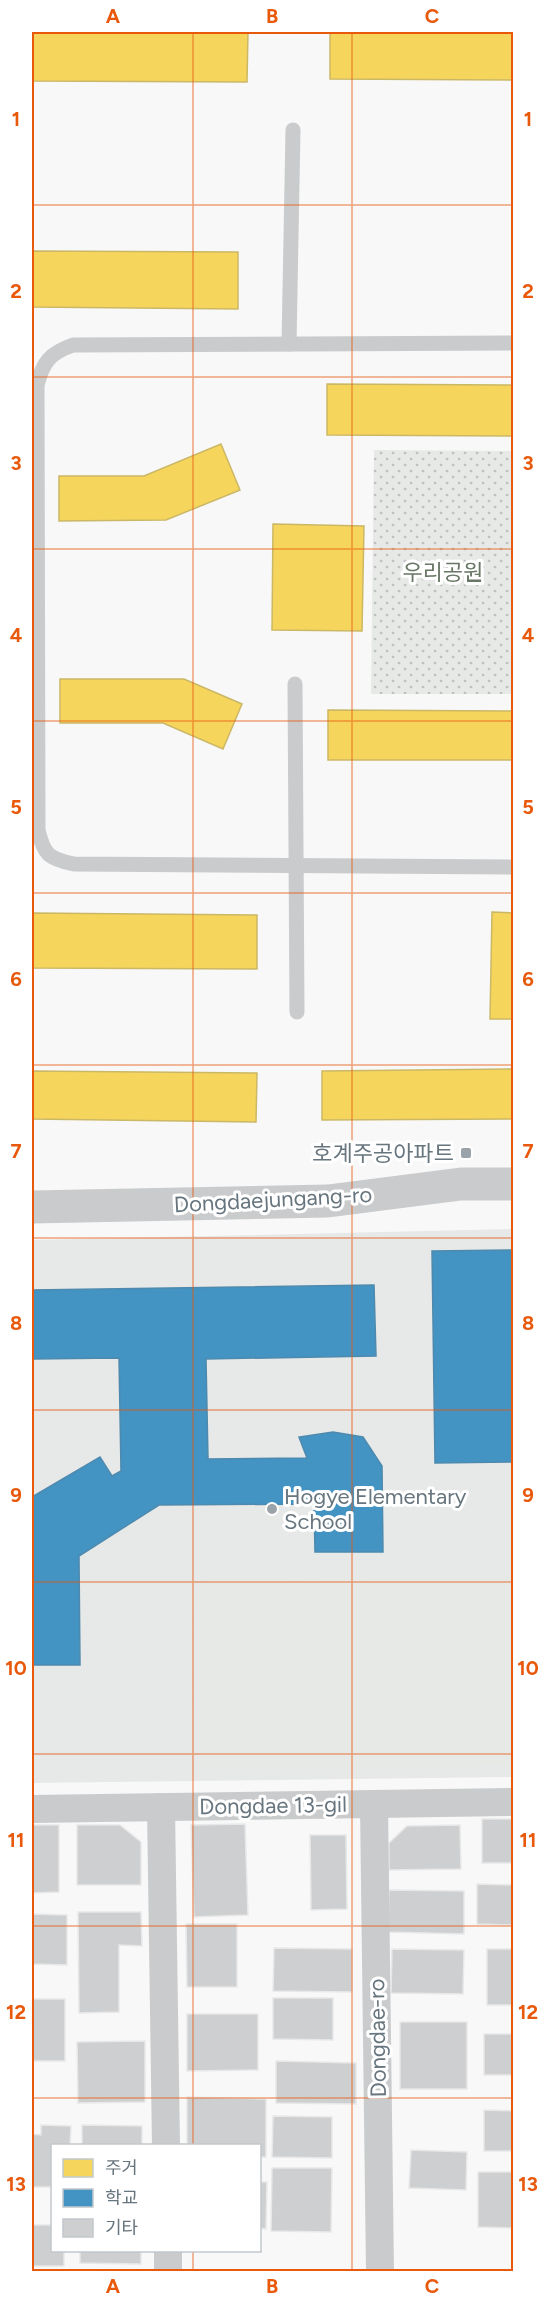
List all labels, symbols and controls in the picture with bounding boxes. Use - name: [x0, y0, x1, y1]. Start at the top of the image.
- text: A: [106, 4, 121, 28]
- text: B: [266, 4, 278, 28]
- text: C: [425, 4, 439, 28]
- text: 1: [12, 107, 20, 131]
- text: 1: [524, 107, 532, 131]
- text: 2: [10, 279, 22, 303]
- text: 2: [522, 279, 534, 303]
- text: 3: [10, 451, 22, 475]
- text: 3: [522, 451, 534, 475]
- park label: 우리공원: [403, 559, 483, 586]
- text: 4: [10, 623, 23, 647]
- text: 4: [522, 623, 535, 647]
- text: 5: [10, 795, 22, 819]
- text: 5: [522, 795, 534, 819]
- text: 6: [10, 967, 22, 991]
- text: 6: [522, 967, 534, 991]
- text: 7: [10, 1139, 22, 1163]
- text: 7: [522, 1139, 534, 1163]
- place label: 호계주공아파트: [312, 1140, 454, 1167]
- marker: 호계주공아파트: [459, 1146, 473, 1160]
- street label: Dongdaejungang-ro: [173, 1181, 373, 1218]
- text: 8: [10, 1311, 22, 1335]
- text: 8: [522, 1311, 534, 1335]
- text: 9: [10, 1483, 22, 1507]
- place label: Hogye Elementary School: [284, 1483, 467, 1535]
- text: 9: [522, 1483, 534, 1507]
- marker: Hogye Elementary School: [265, 1502, 279, 1516]
- text: 10: [5, 1656, 27, 1680]
- text: 10: [517, 1656, 539, 1680]
- street label: Dongdae 13-gil: [199, 1791, 347, 1820]
- text: 11: [8, 1828, 24, 1852]
- text: 11: [520, 1828, 536, 1852]
- street label: Dongdae-ro: [363, 1978, 392, 2098]
- text: 12: [6, 2000, 26, 2024]
- text: 12: [518, 2000, 538, 2024]
- legend: [51, 2144, 261, 2252]
- text: 주거: [105, 2157, 138, 2179]
- text: 13: [6, 2172, 26, 2196]
- text: 13: [518, 2172, 538, 2196]
- text: 학교: [105, 2187, 138, 2209]
- text: 기타: [105, 2217, 139, 2239]
- text: A: [106, 2274, 121, 2298]
- text: B: [266, 2274, 278, 2298]
- text: C: [425, 2274, 439, 2298]

